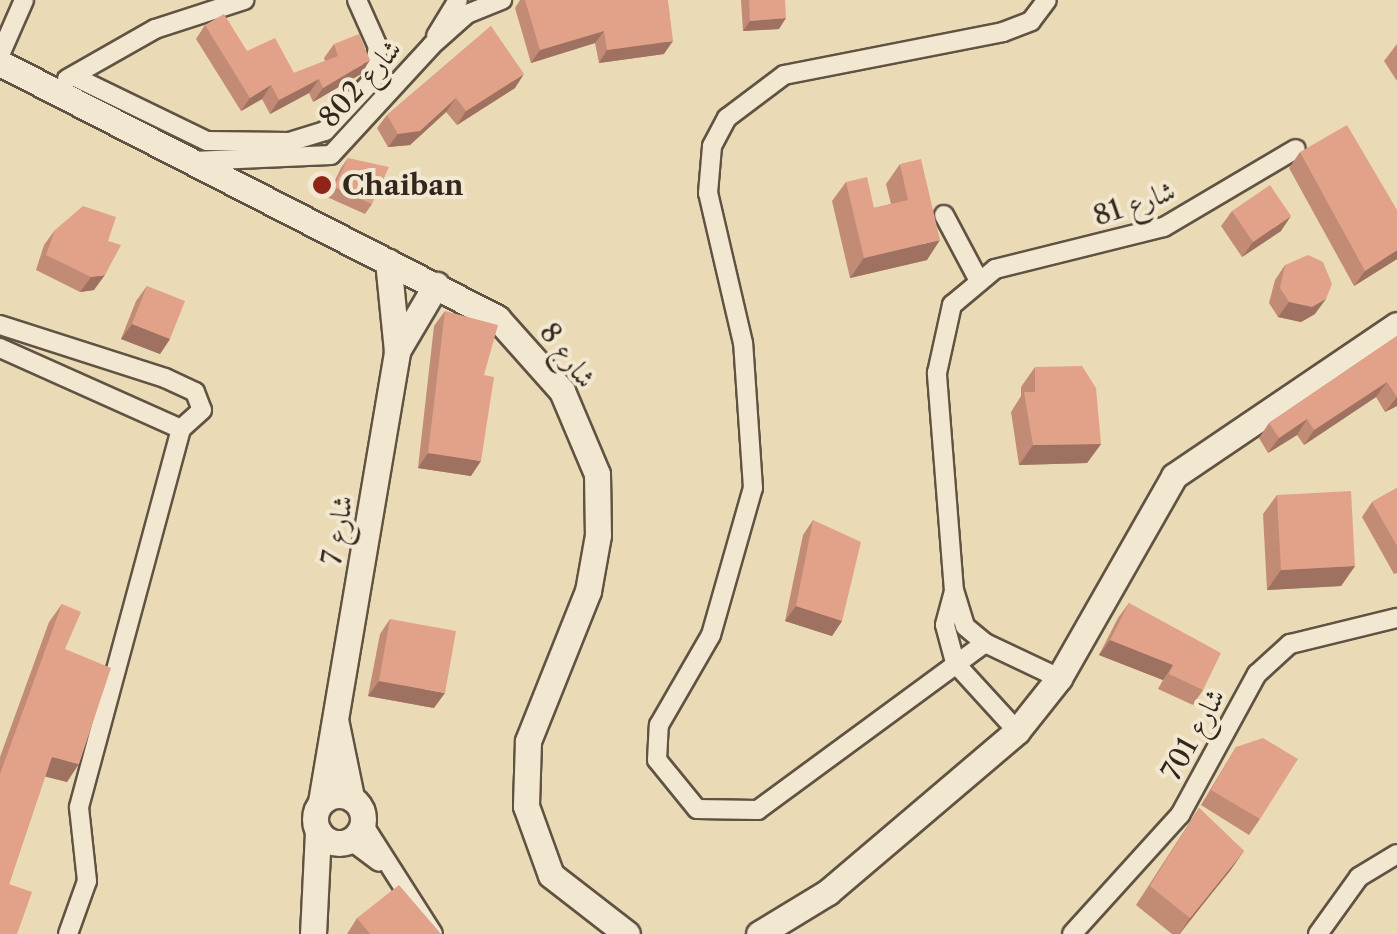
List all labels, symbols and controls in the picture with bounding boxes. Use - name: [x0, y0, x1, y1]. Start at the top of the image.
- street label: شارع 802: [312, 32, 408, 134]
- place label: Chaiban: [342, 168, 464, 202]
- street label: شارع 81: [1089, 173, 1179, 233]
- marker: Chaiban: [311, 174, 333, 196]
- street label: شارع 8: [533, 316, 603, 394]
- street label: شارع 7: [314, 493, 360, 567]
- street label: شارع 701: [1154, 682, 1232, 786]

